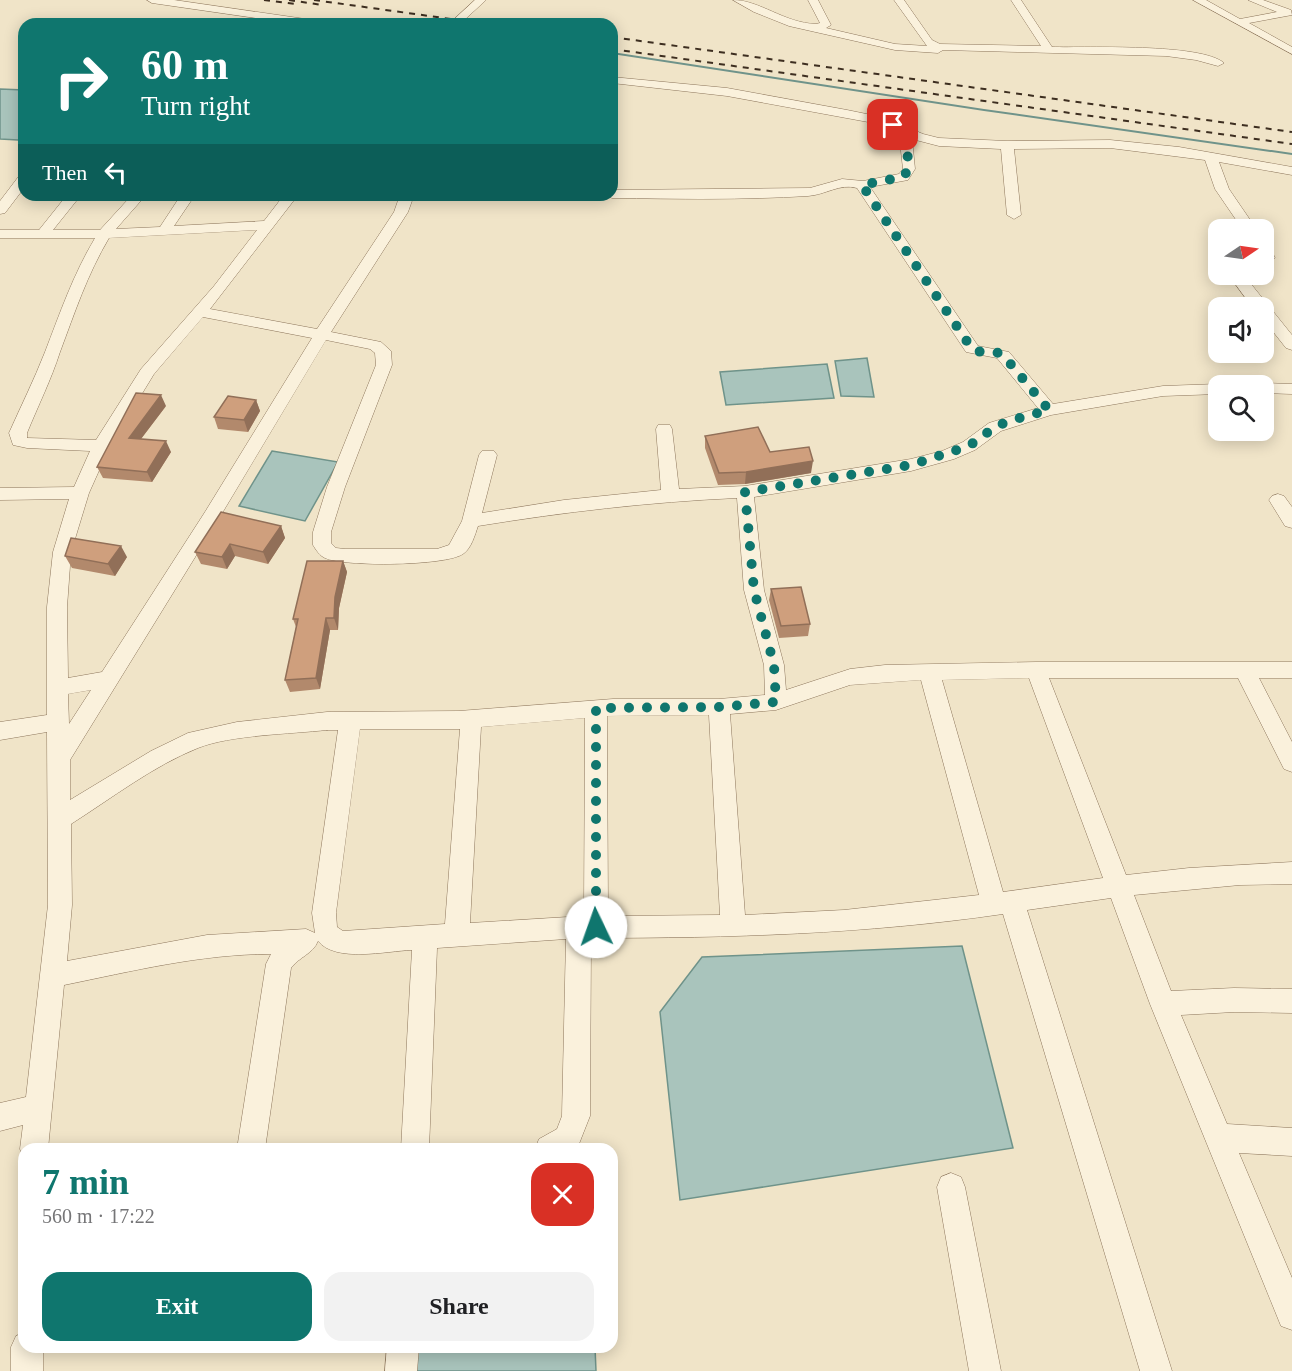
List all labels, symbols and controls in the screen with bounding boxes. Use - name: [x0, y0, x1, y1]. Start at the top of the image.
- icon: right: [42, 42, 120, 120]
- text: 60 m: [141, 42, 229, 88]
- text: Turn right: [141, 91, 250, 121]
- pin: [867, 99, 918, 150]
- icon: arrive: [876, 108, 909, 141]
- icon: left: [99, 156, 132, 189]
- text: Then: [42, 160, 87, 185]
- north arrow: [1208, 219, 1274, 285]
- map controls: [1208, 219, 1274, 441]
- button: sound: [1208, 297, 1274, 363]
- button: search: [1208, 375, 1274, 441]
- position arrow: [564, 895, 628, 959]
- text: 7 min: [42, 1162, 129, 1202]
- button: close: [531, 1163, 594, 1226]
- text: 560 m · 17:22: [42, 1205, 155, 1227]
- button: Exit: [42, 1272, 312, 1341]
- button: Share: [324, 1272, 594, 1341]

